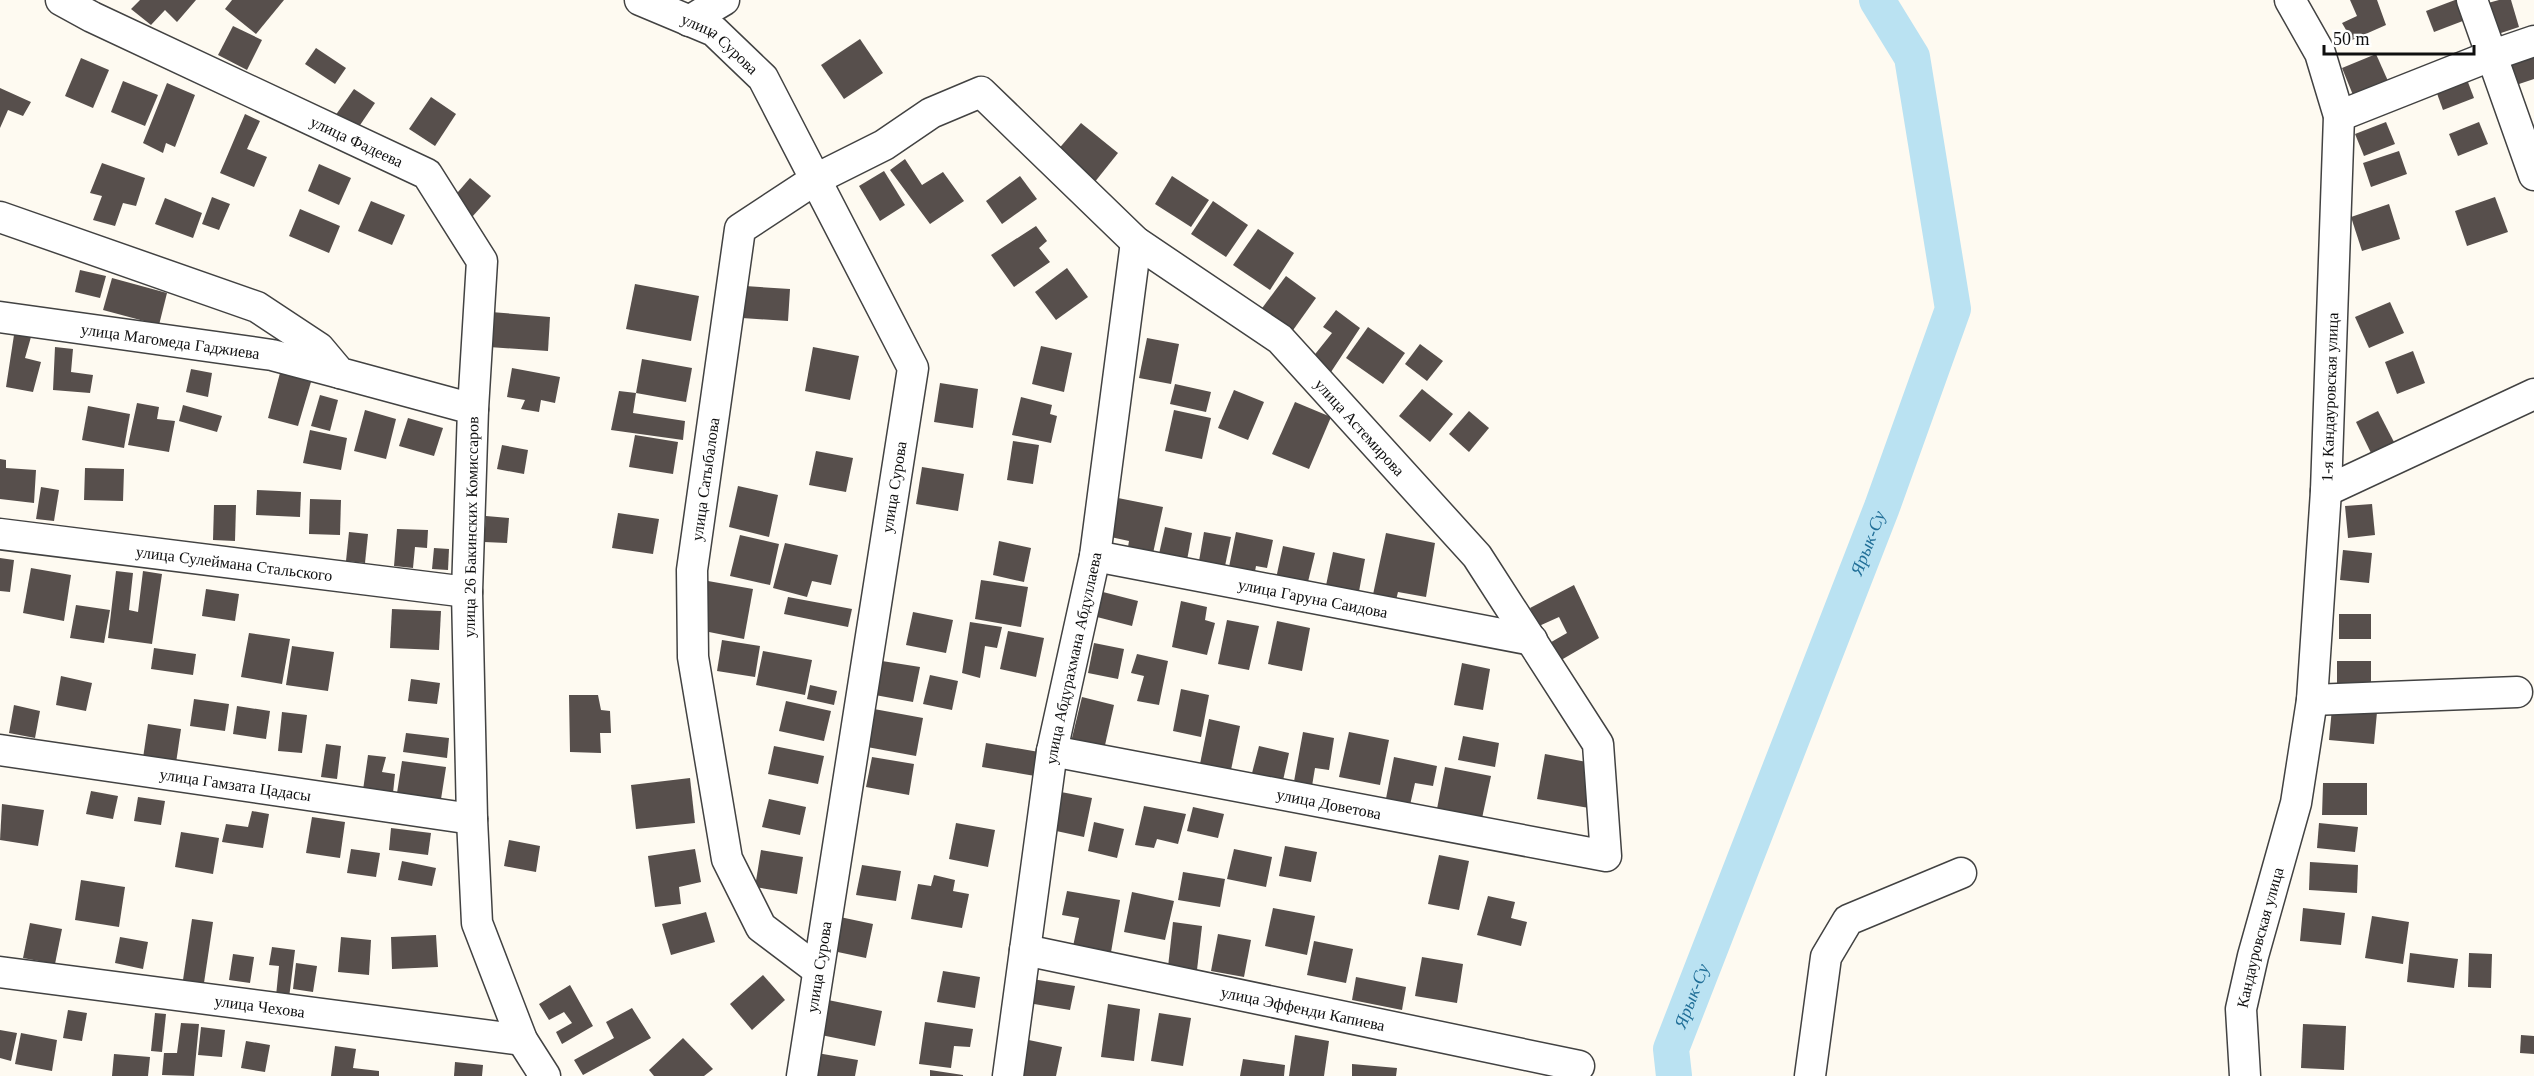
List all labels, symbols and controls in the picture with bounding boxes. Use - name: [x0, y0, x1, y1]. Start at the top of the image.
- street label: улица Сурова: [679, 10, 762, 77]
- scale bar: [2324, 18, 2474, 56]
- text: 50 m: [2333, 29, 2370, 49]
- street label: улица Фадеева: [308, 112, 406, 170]
- street label: 1-я Кандауровская улица: [2318, 312, 2341, 482]
- street label: улица Магомеда Гаджиева: [80, 320, 261, 362]
- street label: улица Астемирова: [1311, 375, 1408, 479]
- street label: улица 26 Бакинских Комиссаров: [461, 416, 482, 638]
- street label: улица Сатыбалова: [688, 416, 722, 542]
- street label: улица Сурова: [878, 440, 911, 534]
- water label: Ярык-Су: [1846, 508, 1889, 579]
- street label: улица Сулеймана Стальского: [135, 542, 333, 584]
- street label: улица Абдурахмана Абдуллаева: [1042, 551, 1104, 765]
- street label: улица Гаруна Саидова: [1237, 575, 1389, 621]
- street label: улица Гамзата Цадасы: [159, 765, 313, 804]
- street label: улица Доветова: [1275, 786, 1383, 823]
- street label: Кандауровская улица: [2233, 865, 2286, 1009]
- street label: улица Сурова: [803, 920, 836, 1014]
- water label: Ярык-Су: [1670, 961, 1713, 1032]
- street label: улица Эффенди Капиева: [1219, 983, 1387, 1034]
- street label: улица Чехова: [214, 992, 306, 1020]

